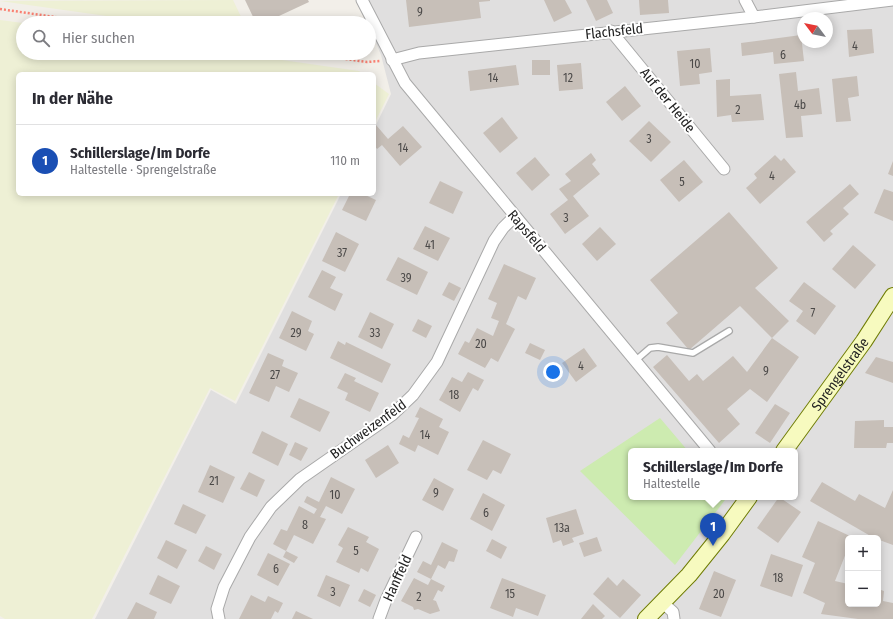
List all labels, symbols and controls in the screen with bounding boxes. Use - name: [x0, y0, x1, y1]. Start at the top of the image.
- house number: 9: [417, 5, 423, 19]
- north arrow: [797, 12, 833, 48]
- search box: [16, 16, 376, 60]
- street label: Flachsfeld: [584, 20, 644, 43]
- icon: search: [30, 27, 52, 49]
- text: Hier suchen: [62, 29, 135, 47]
- house number: 4: [852, 39, 858, 53]
- house number: 6: [780, 48, 786, 62]
- house number: 10: [690, 57, 700, 71]
- street label: Auf der Heide: [636, 65, 699, 136]
- house number: 14: [488, 71, 498, 85]
- house number: 12: [563, 71, 573, 85]
- text: In der Nähe: [32, 88, 113, 109]
- house number: 4b: [794, 98, 806, 112]
- house number: 2: [735, 103, 741, 117]
- house number: 3: [646, 132, 652, 146]
- house number: 14: [398, 141, 408, 155]
- text: Schillerslage/Im Dorfe: [70, 144, 210, 162]
- text: 1: [42, 153, 48, 168]
- text: 110 m: [330, 153, 360, 168]
- text: Haltestelle · Sprengelstraße: [70, 162, 216, 177]
- house number: 4: [769, 169, 775, 183]
- house number: 5: [679, 175, 685, 189]
- street label: Rapsfeld: [504, 207, 549, 256]
- house number: 3: [563, 211, 569, 225]
- house number: 41: [425, 238, 435, 252]
- house number: 37: [337, 246, 347, 260]
- house number: 39: [400, 271, 412, 285]
- house number: 7: [811, 306, 816, 320]
- house number: 29: [290, 326, 302, 340]
- house number: 33: [370, 326, 380, 340]
- street label: Sprengelstraße: [808, 334, 873, 414]
- house number: 20: [475, 337, 487, 351]
- house number: 4: [578, 359, 584, 373]
- your location: [543, 362, 563, 382]
- house number: 9: [763, 364, 769, 378]
- house number: 27: [270, 368, 280, 382]
- house number: 18: [449, 388, 459, 402]
- street label: Buchweizenfeld: [327, 396, 410, 463]
- house number: 14: [420, 428, 430, 442]
- popup: [628, 448, 798, 500]
- text: Schillerslage/Im Dorfe: [643, 458, 783, 476]
- house number: 21: [209, 474, 219, 488]
- text: Haltestelle: [643, 476, 700, 491]
- house number: 9: [433, 486, 439, 500]
- house number: 10: [330, 488, 340, 502]
- house number: 6: [483, 506, 489, 520]
- pin: 1: [700, 513, 726, 546]
- house number: 8: [302, 518, 308, 532]
- house number: 13a: [554, 521, 570, 535]
- map controls: [845, 535, 881, 607]
- button: +: [845, 535, 881, 571]
- house number: 5: [353, 544, 359, 558]
- street label: Hanffeld: [379, 552, 416, 604]
- house number: 6: [273, 562, 279, 576]
- house number: 18: [773, 571, 783, 585]
- button: −: [845, 571, 881, 607]
- house number: 3: [330, 585, 336, 599]
- house number: 15: [505, 587, 516, 601]
- house number: 20: [713, 587, 725, 601]
- house number: 2: [416, 590, 422, 604]

